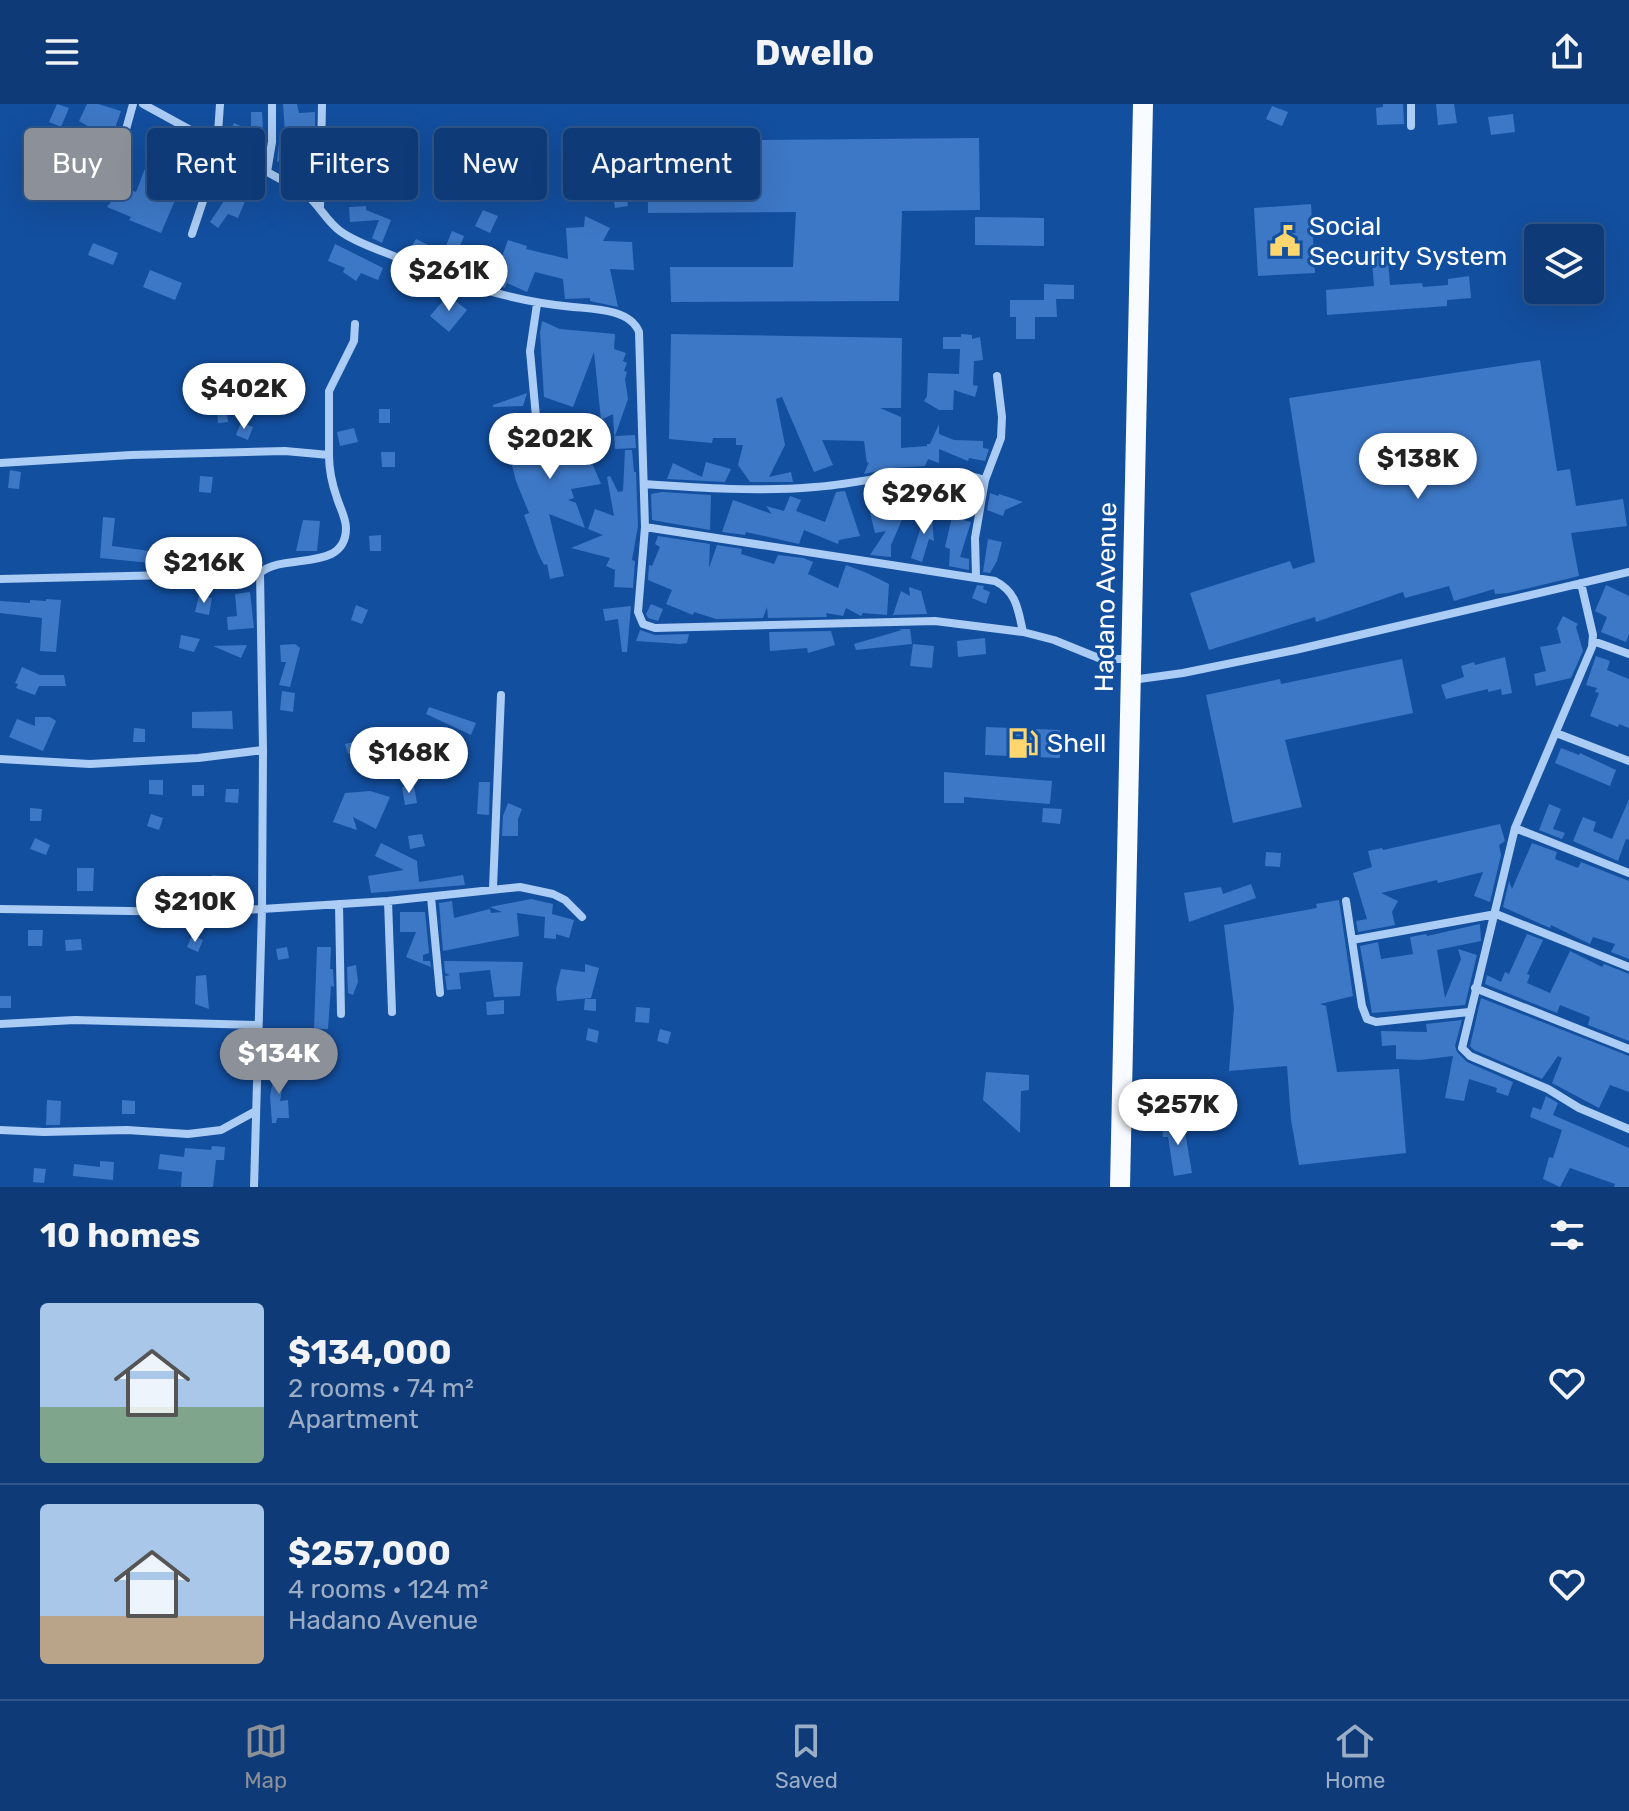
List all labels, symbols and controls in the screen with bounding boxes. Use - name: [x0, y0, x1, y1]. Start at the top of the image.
- icon: menu: [40, 30, 84, 74]
- icon: share: [1545, 30, 1589, 74]
- text: Dwello: [755, 31, 874, 74]
- chip: Buy: [24, 128, 131, 200]
- chip: Rent: [147, 128, 265, 200]
- chip: Filters: [281, 128, 418, 200]
- chip: New: [434, 128, 547, 200]
- chip: Apartment: [563, 128, 760, 200]
- place label: Social Security System: [1309, 211, 1507, 272]
- public building icon: Social Security System: [1268, 224, 1302, 258]
- map controls: [1524, 224, 1604, 304]
- button: layers: [1524, 224, 1604, 304]
- pin: $261K: [393, 245, 505, 313]
- text: $261K: [409, 255, 489, 286]
- pin: $402K: [188, 363, 300, 431]
- text: $402K: [201, 373, 287, 404]
- pin: $202K: [494, 413, 606, 481]
- text: $202K: [507, 423, 593, 454]
- pin: $138K: [1362, 433, 1474, 501]
- text: $138K: [1377, 443, 1459, 474]
- pin: $296K: [868, 468, 980, 536]
- text: $296K: [882, 478, 966, 509]
- street label: Hadano Avenue: [1089, 502, 1123, 692]
- pin: $216K: [148, 537, 260, 605]
- text: $216K: [163, 547, 245, 578]
- fuel station icon: Shell: [1006, 726, 1040, 760]
- pin: $168K: [353, 727, 465, 795]
- place label: Shell: [1047, 728, 1106, 759]
- text: $168K: [368, 737, 450, 768]
- pin: $210K: [139, 876, 251, 944]
- text: $210K: [154, 886, 236, 917]
- pin: $134K: [223, 1028, 335, 1096]
- text: $134K: [238, 1038, 320, 1069]
- pin: $257K: [1122, 1079, 1234, 1147]
- text: $257K: [1136, 1089, 1220, 1120]
- icon: filters: [1545, 1213, 1589, 1257]
- text: 10 homes: [40, 1215, 200, 1256]
- text: $134,000: [288, 1332, 452, 1373]
- icon: home: [104, 1335, 200, 1431]
- icon: heart: [1545, 1361, 1589, 1405]
- text: 2 rooms · 74 m²: [288, 1373, 474, 1404]
- text: Apartment: [288, 1404, 419, 1435]
- text: $257,000: [288, 1533, 451, 1574]
- icon: home: [104, 1536, 200, 1632]
- icon: heart: [1545, 1562, 1589, 1606]
- text: 4 rooms · 124 m²: [288, 1574, 488, 1605]
- text: Hadano Avenue: [288, 1605, 478, 1636]
- tab: Map: [244, 1719, 288, 1794]
- tab: Saved: [775, 1719, 838, 1794]
- tab: Home: [1325, 1719, 1385, 1794]

